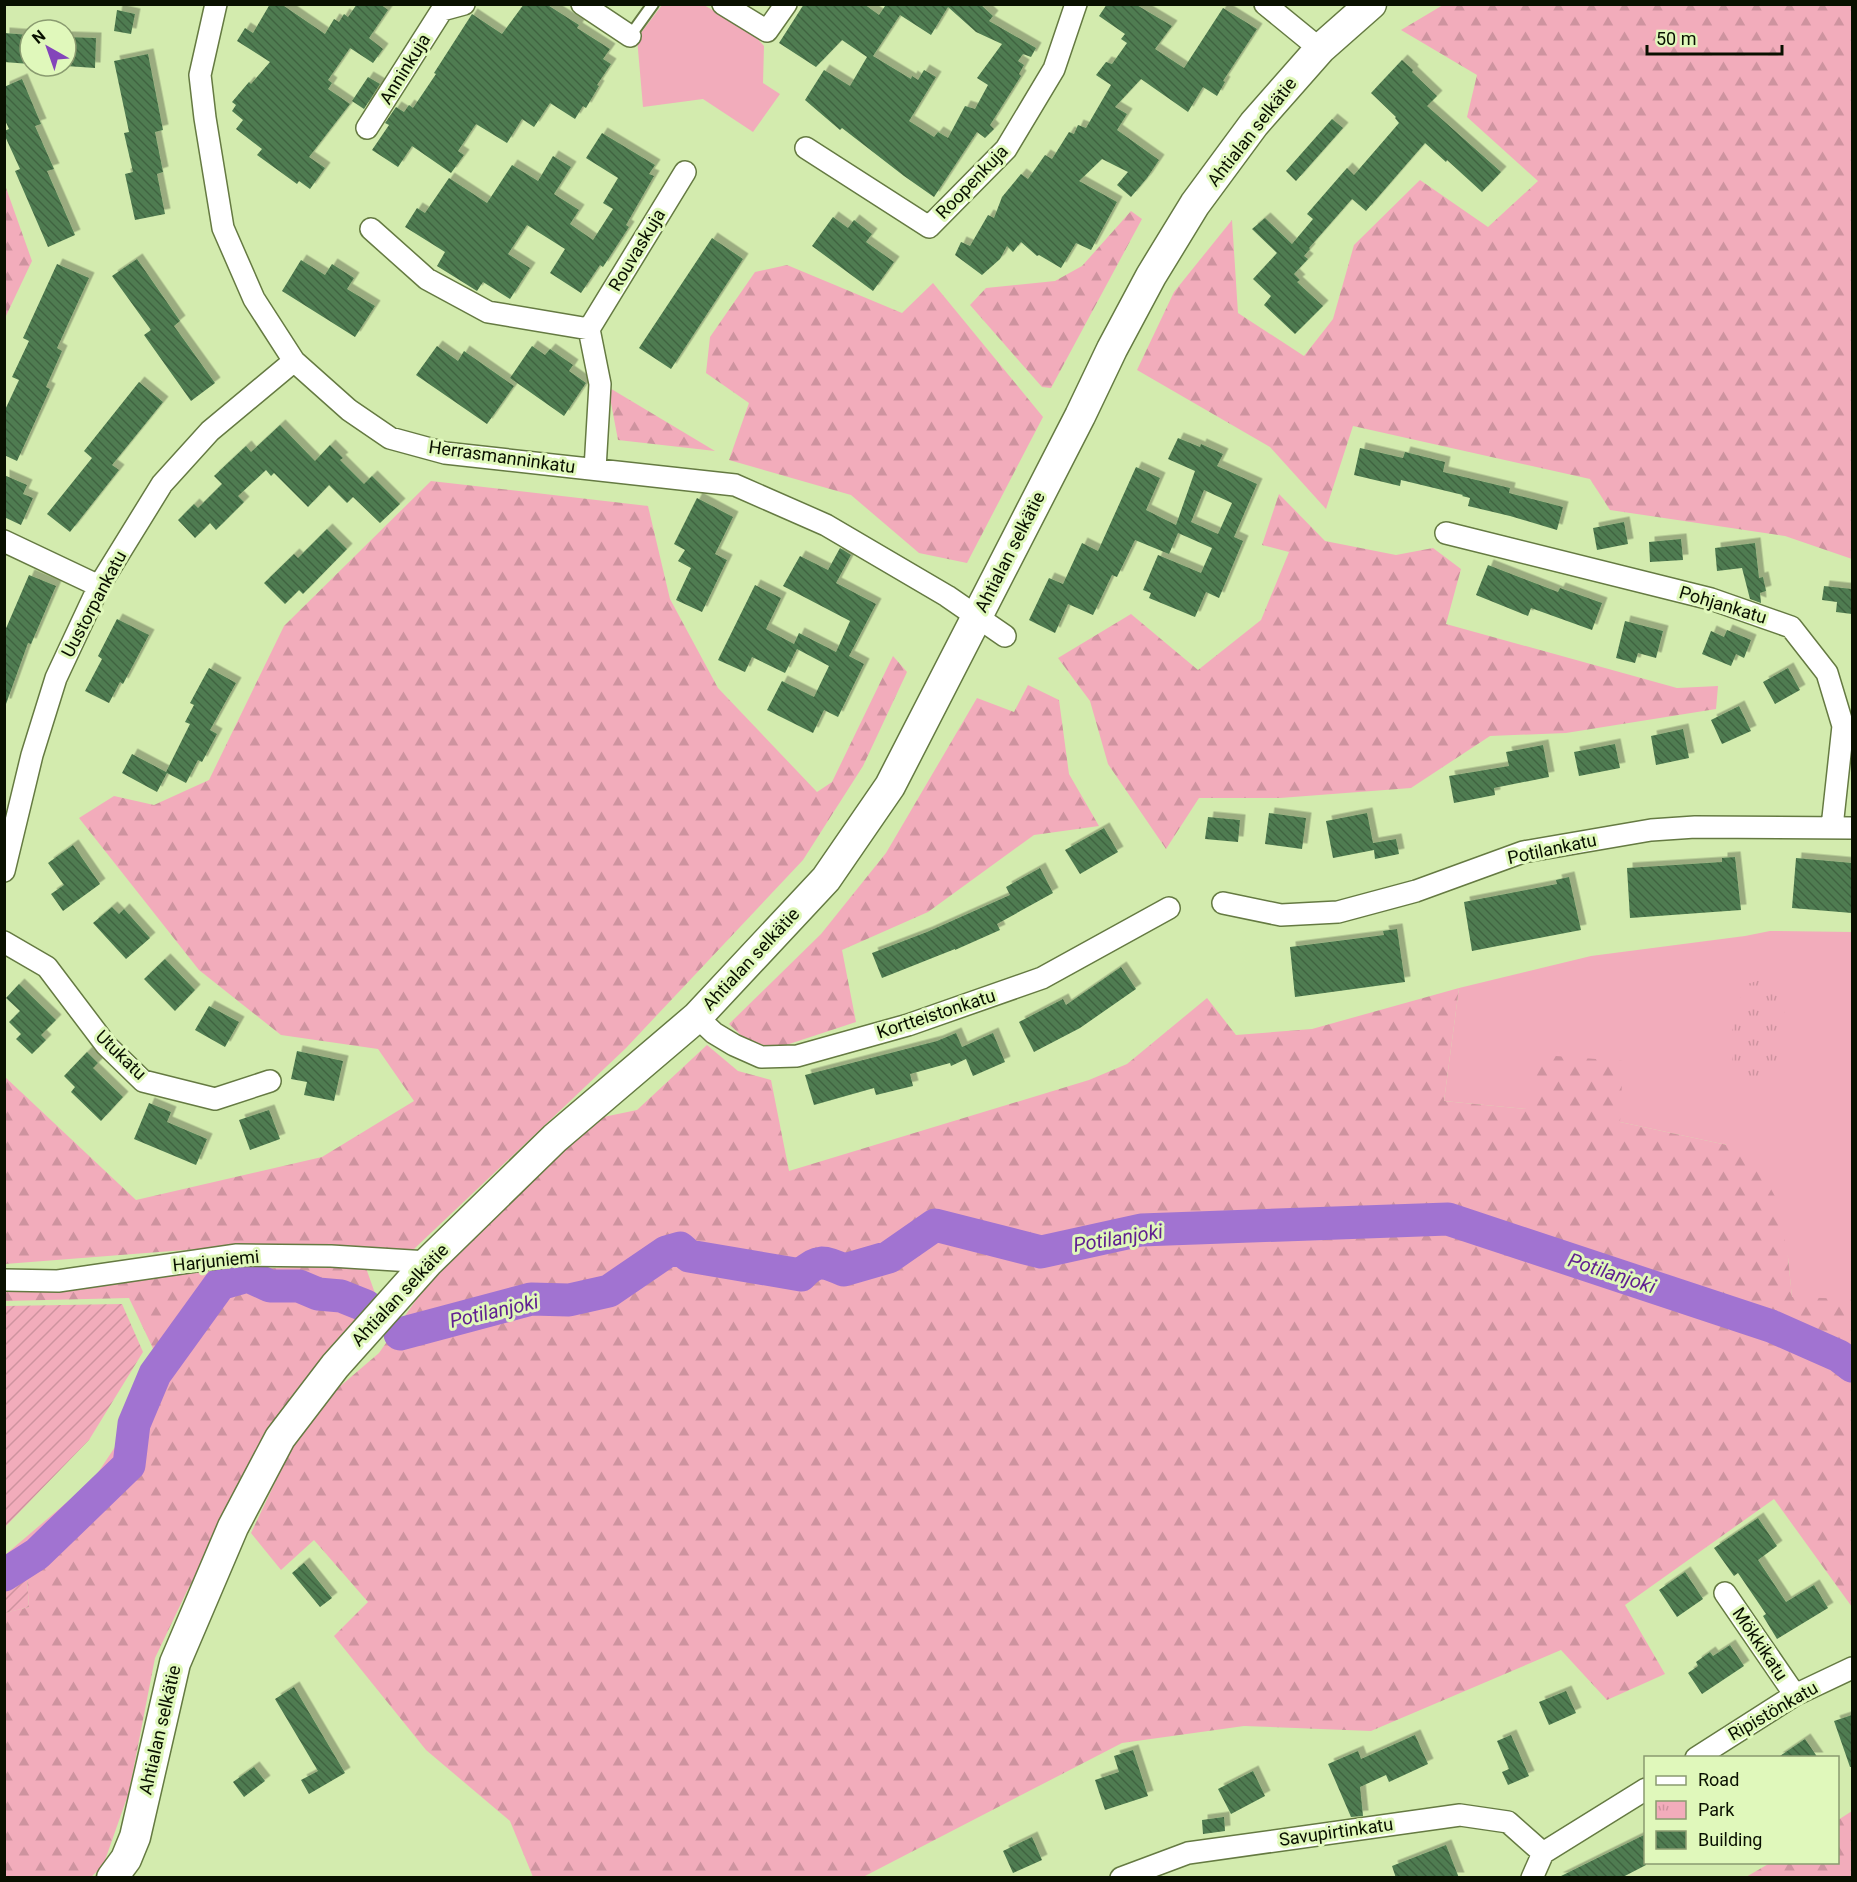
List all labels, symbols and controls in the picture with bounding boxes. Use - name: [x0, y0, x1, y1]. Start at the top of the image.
- north arrow: [18, 18, 78, 78]
- scale bar: [1647, 18, 1782, 56]
- text: N: [28, 26, 49, 48]
- text: 50 m: [1656, 28, 1696, 49]
- street label: Anninkuja: [375, 30, 434, 108]
- street label: Ahtialan selkätie: [1203, 73, 1301, 190]
- street label: Roopenkuja: [931, 140, 1012, 223]
- street label: Rouvaskuja: [604, 205, 669, 295]
- street label: Herrasmanninkatu: [427, 436, 577, 477]
- street label: Ahtialan selkätie: [970, 488, 1049, 615]
- street label: Uustorpankatu: [57, 547, 130, 661]
- street label: Pohjankatu: [1677, 581, 1769, 628]
- street label: Potilankatu: [1505, 829, 1598, 868]
- street label: Ahtialan selkätie: [698, 903, 803, 1014]
- street label: Kortteistonkatu: [874, 984, 998, 1043]
- street label: Utukatu: [92, 1025, 151, 1084]
- water label: Potilanjoki: [1071, 1219, 1165, 1257]
- street label: Ahtialan selkätie: [347, 1239, 452, 1350]
- street label: Harjuniemi: [172, 1246, 260, 1275]
- water label: Potilanjoki: [1565, 1248, 1659, 1298]
- water label: Potilanjoki: [447, 1289, 541, 1333]
- street label: Mökkikatu: [1728, 1603, 1792, 1684]
- street label: Ahtialan selkätie: [134, 1663, 185, 1797]
- street label: Ripistönkatu: [1724, 1677, 1821, 1745]
- legend: [1644, 1756, 1839, 1864]
- text: Road: [1698, 1769, 1739, 1790]
- text: Park: [1698, 1799, 1735, 1820]
- street label: Savupirtinkatu: [1278, 1813, 1394, 1850]
- text: Building: [1698, 1829, 1762, 1850]

